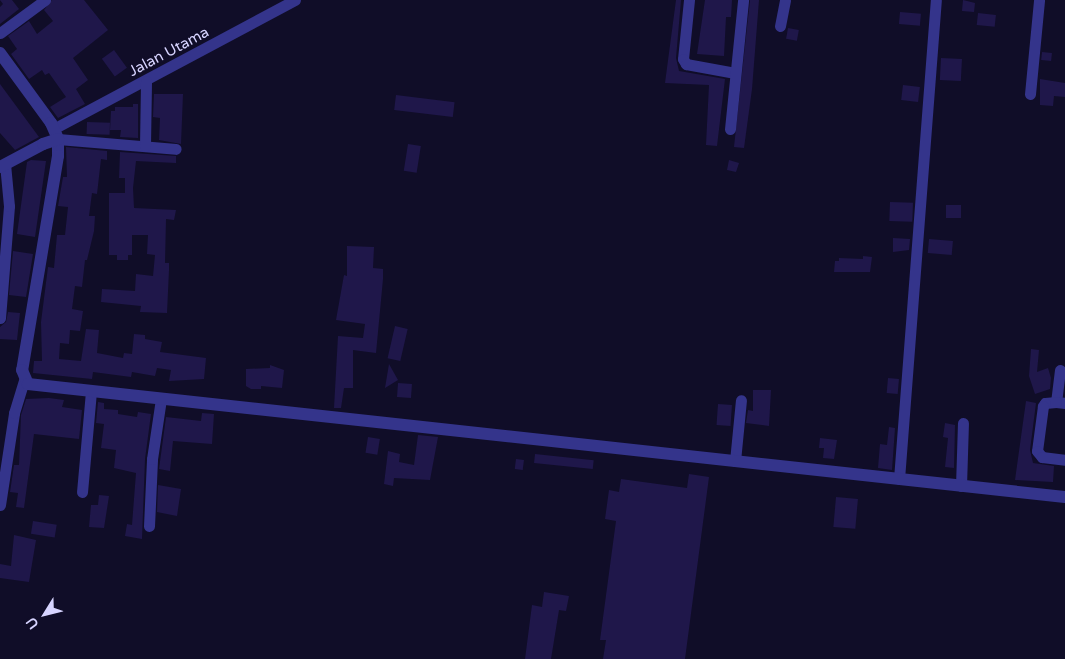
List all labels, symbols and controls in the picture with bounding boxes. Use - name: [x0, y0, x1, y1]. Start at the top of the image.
- street label: Jalan Utama: [126, 23, 212, 81]
- north arrow: [20, 589, 70, 639]
- text: U: [22, 614, 42, 632]

